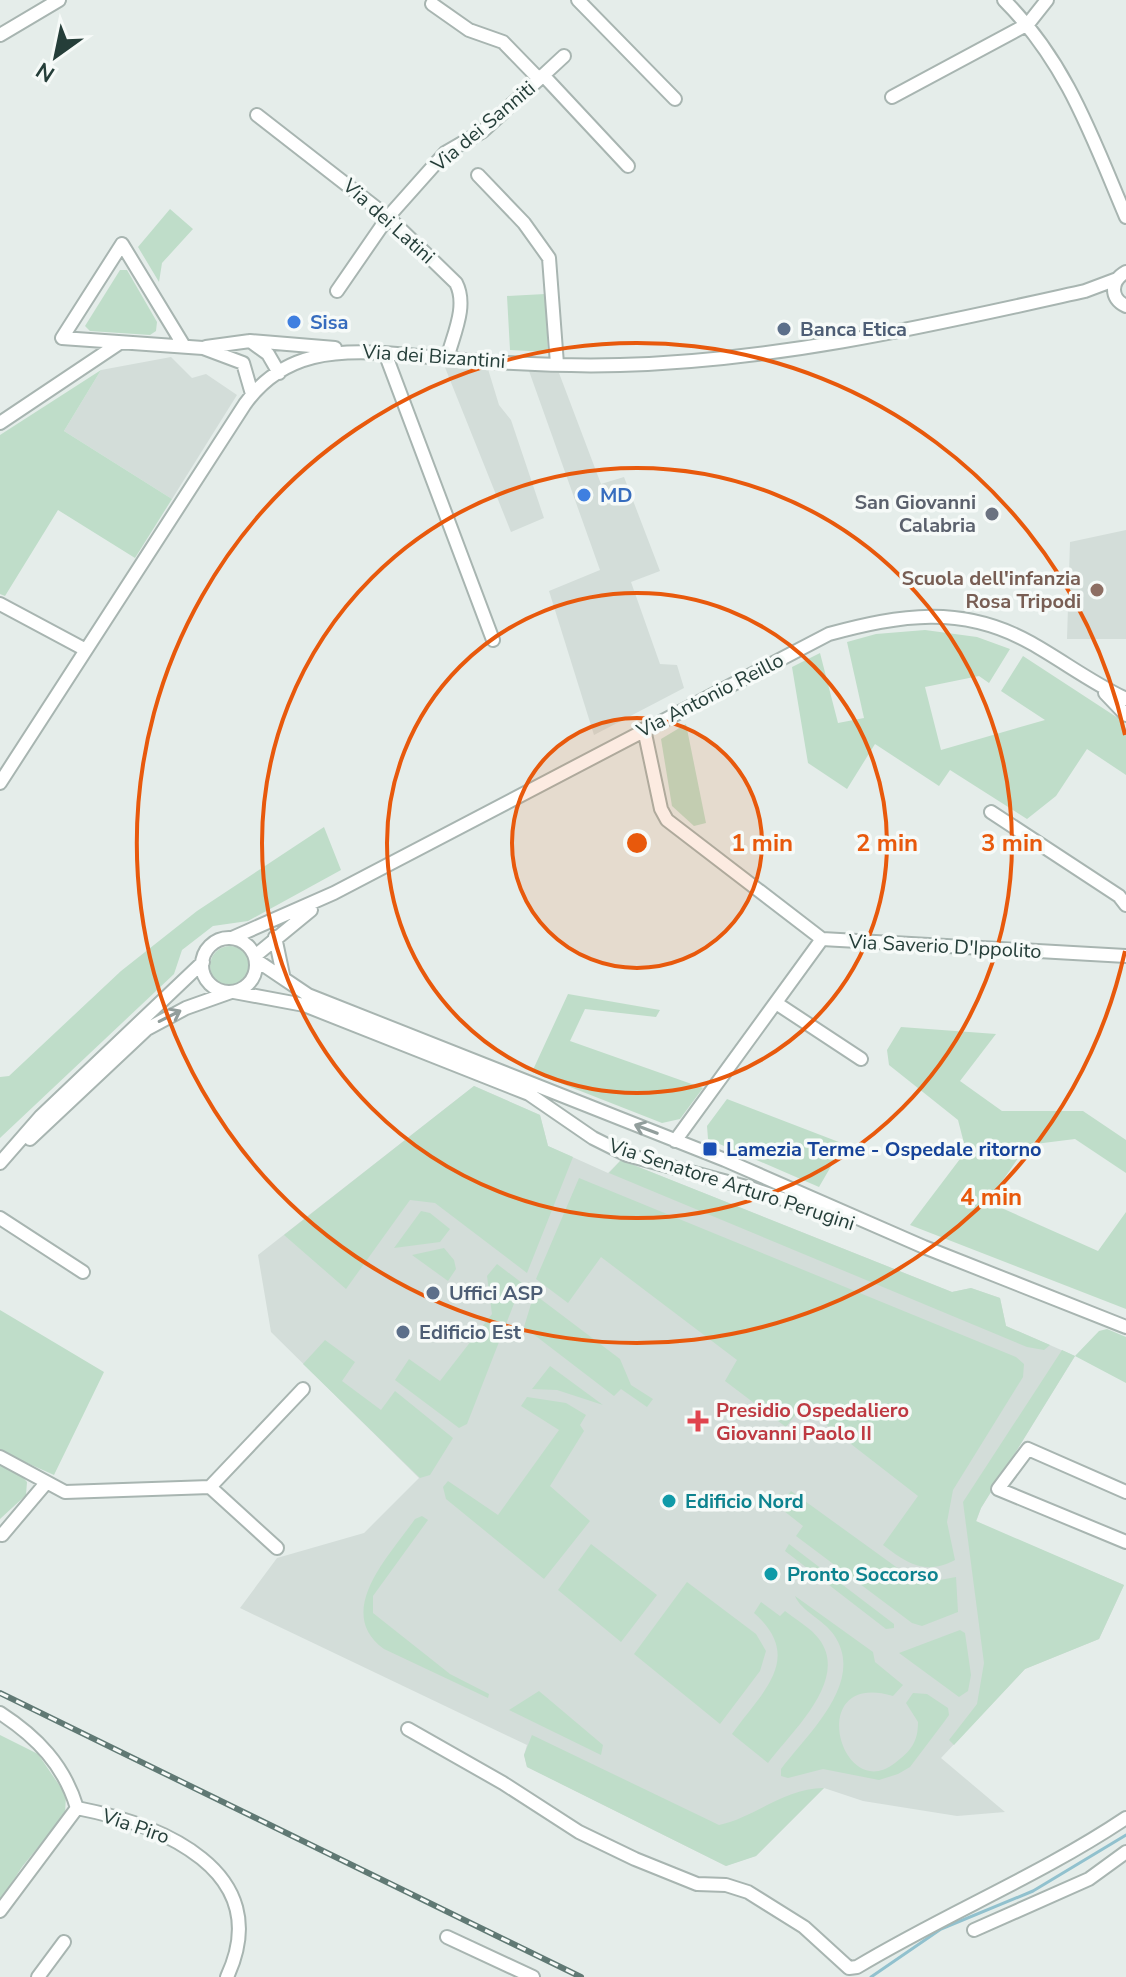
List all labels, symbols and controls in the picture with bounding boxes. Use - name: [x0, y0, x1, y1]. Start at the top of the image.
- north arrow: [16, 16, 96, 96]
- text: N: [31, 55, 61, 89]
- street label: Via dei Sanniti: [425, 75, 541, 179]
- street label: Via dei Latini: [336, 172, 441, 270]
- place label: Sisa: [310, 309, 348, 336]
- marker: Sisa: [285, 313, 303, 331]
- place label: Banca Etica: [800, 316, 907, 343]
- marker: Banca Etica: [775, 320, 793, 338]
- street label: Via dei Bizantini: [361, 338, 506, 375]
- place label: MD: [600, 482, 633, 509]
- marker: MD: [575, 486, 593, 504]
- place label: San Giovanni Calabria: [854, 489, 976, 539]
- marker: San Giovanni Calabria: [983, 505, 1001, 523]
- place label: Scuola dell'infanzia Rosa Tripodi: [901, 565, 1081, 615]
- marker: Scuola dell'infanzia Rosa Tripodi: [1088, 581, 1106, 599]
- street label: Via Antonio Reillo: [631, 647, 788, 745]
- text: 1 min: [731, 827, 793, 859]
- text: 2 min: [856, 827, 918, 859]
- text: 3 min: [981, 827, 1043, 859]
- centre of rings: [623, 829, 651, 857]
- street label: Via Saverio D'Ippolito: [847, 928, 1042, 965]
- one-way arrow: [157, 1008, 181, 1023]
- one-way arrow: [634, 1121, 659, 1135]
- street label: Via Senatore Arturo Perugini: [604, 1132, 858, 1237]
- place label: Lamezia Terme - Ospedale ritorno: [726, 1136, 1042, 1163]
- marker: Lamezia Terme - Ospedale ritorno: [701, 1140, 719, 1158]
- text: 4 min: [960, 1181, 1022, 1213]
- place label: Uffici ASP: [449, 1280, 543, 1307]
- marker: Uffici ASP: [424, 1284, 442, 1302]
- place label: Edificio Est: [419, 1319, 521, 1346]
- marker: Edificio Est: [394, 1323, 412, 1341]
- place label: Presidio Ospedaliero Giovanni Paolo II: [716, 1397, 909, 1447]
- marker: Presidio Ospedaliero Giovanni Paolo II: [687, 1410, 709, 1432]
- place label: Edificio Nord: [685, 1488, 804, 1515]
- marker: Edificio Nord: [660, 1492, 678, 1510]
- place label: Pronto Soccorso: [787, 1561, 938, 1588]
- marker: Pronto Soccorso: [762, 1565, 780, 1583]
- street label: Via Piro: [98, 1802, 173, 1851]

